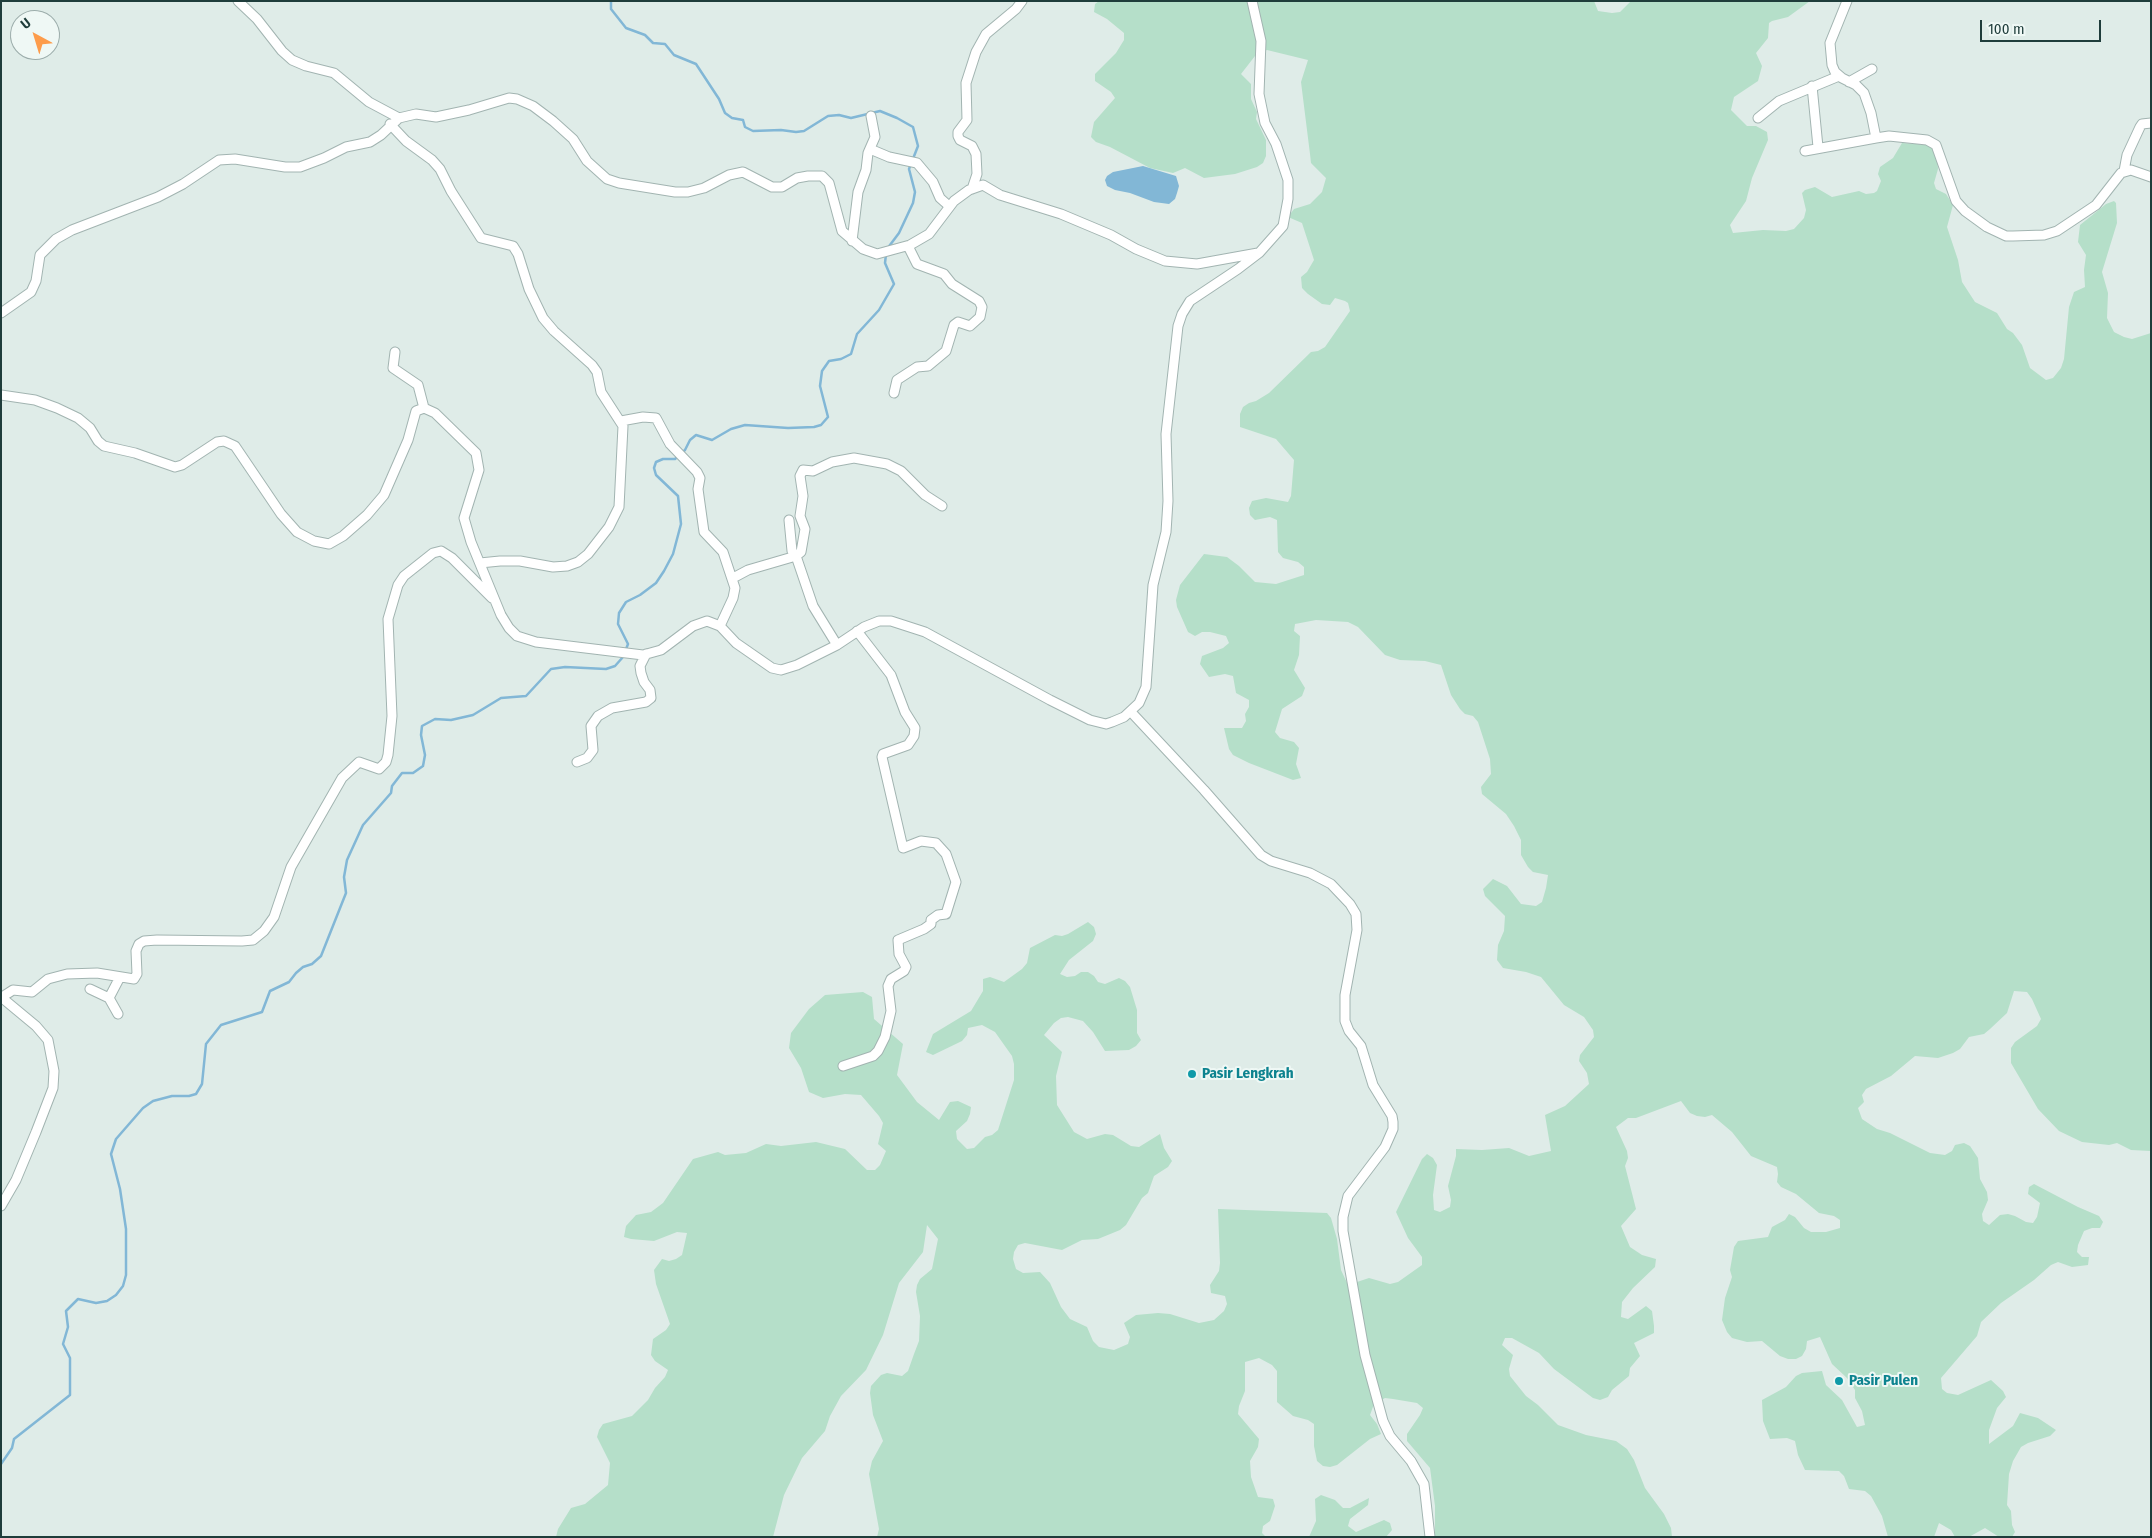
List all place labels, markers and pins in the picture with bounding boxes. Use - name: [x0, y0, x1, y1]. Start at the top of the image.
- place label: Pasir Lengkrah: [1202, 1065, 1293, 1083]
- marker: Pasir Lengkrah: [1186, 1068, 1198, 1080]
- place label: Pasir Pulen: [1849, 1372, 1918, 1390]
- marker: Pasir Pulen: [1833, 1375, 1845, 1387]

